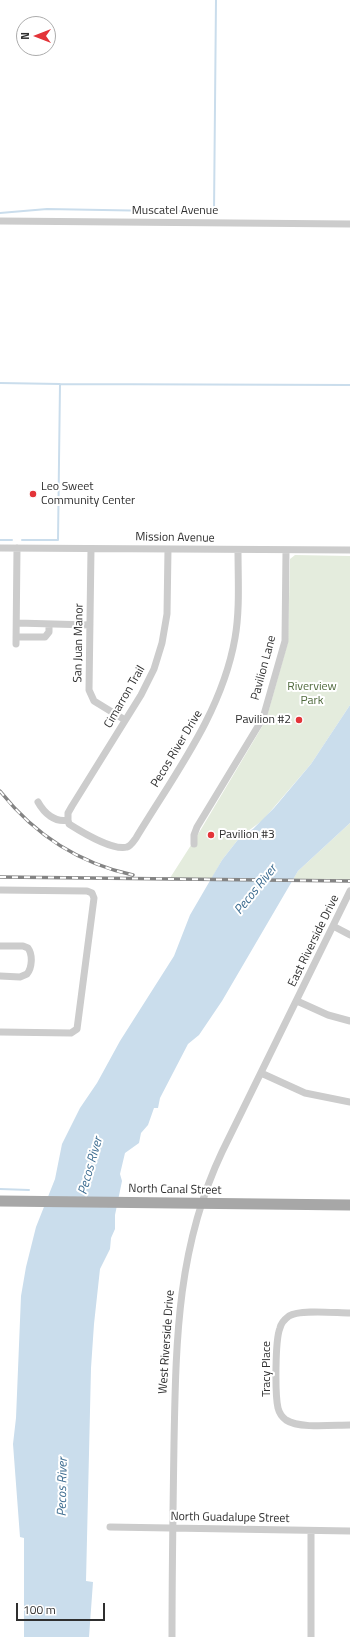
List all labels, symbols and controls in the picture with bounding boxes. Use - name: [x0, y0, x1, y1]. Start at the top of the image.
- north arrow: [16, 16, 56, 56]
- text: N: [17, 32, 33, 40]
- street label: Muscatel Avenue: [132, 204, 218, 218]
- place label: Leo Sweet Community Center: [41, 480, 135, 508]
- marker: Leo Sweet Community Center: [28, 489, 38, 499]
- street label: Mission Avenue: [135, 530, 215, 546]
- street label: San Juan Manor: [71, 603, 87, 683]
- street label: Pavilion Lane: [248, 634, 280, 702]
- street label: Cimarron Trail: [101, 663, 149, 731]
- park label: Riverview Park: [287, 680, 337, 708]
- street label: Pecos River Drive: [148, 708, 206, 790]
- place label: Pavilion #2: [235, 713, 291, 727]
- marker: Pavilion #2: [294, 715, 304, 725]
- place label: Pavilion #3: [219, 828, 275, 842]
- marker: Pavilion #3: [206, 830, 216, 840]
- water label: Pecos River: [231, 862, 281, 918]
- street label: East Riverside Drive: [286, 893, 342, 989]
- water label: Pecos River: [75, 1135, 107, 1197]
- street label: North Canal Street: [128, 1182, 222, 1198]
- street label: West Riverside Drive: [156, 1289, 178, 1395]
- street label: Tracy Place: [260, 1341, 274, 1397]
- water label: Pecos River: [55, 1457, 71, 1517]
- street label: North Guadalupe Street: [170, 1510, 290, 1526]
- scale bar: [18, 1595, 107, 1621]
- text: 100 m: [23, 1600, 56, 1619]

